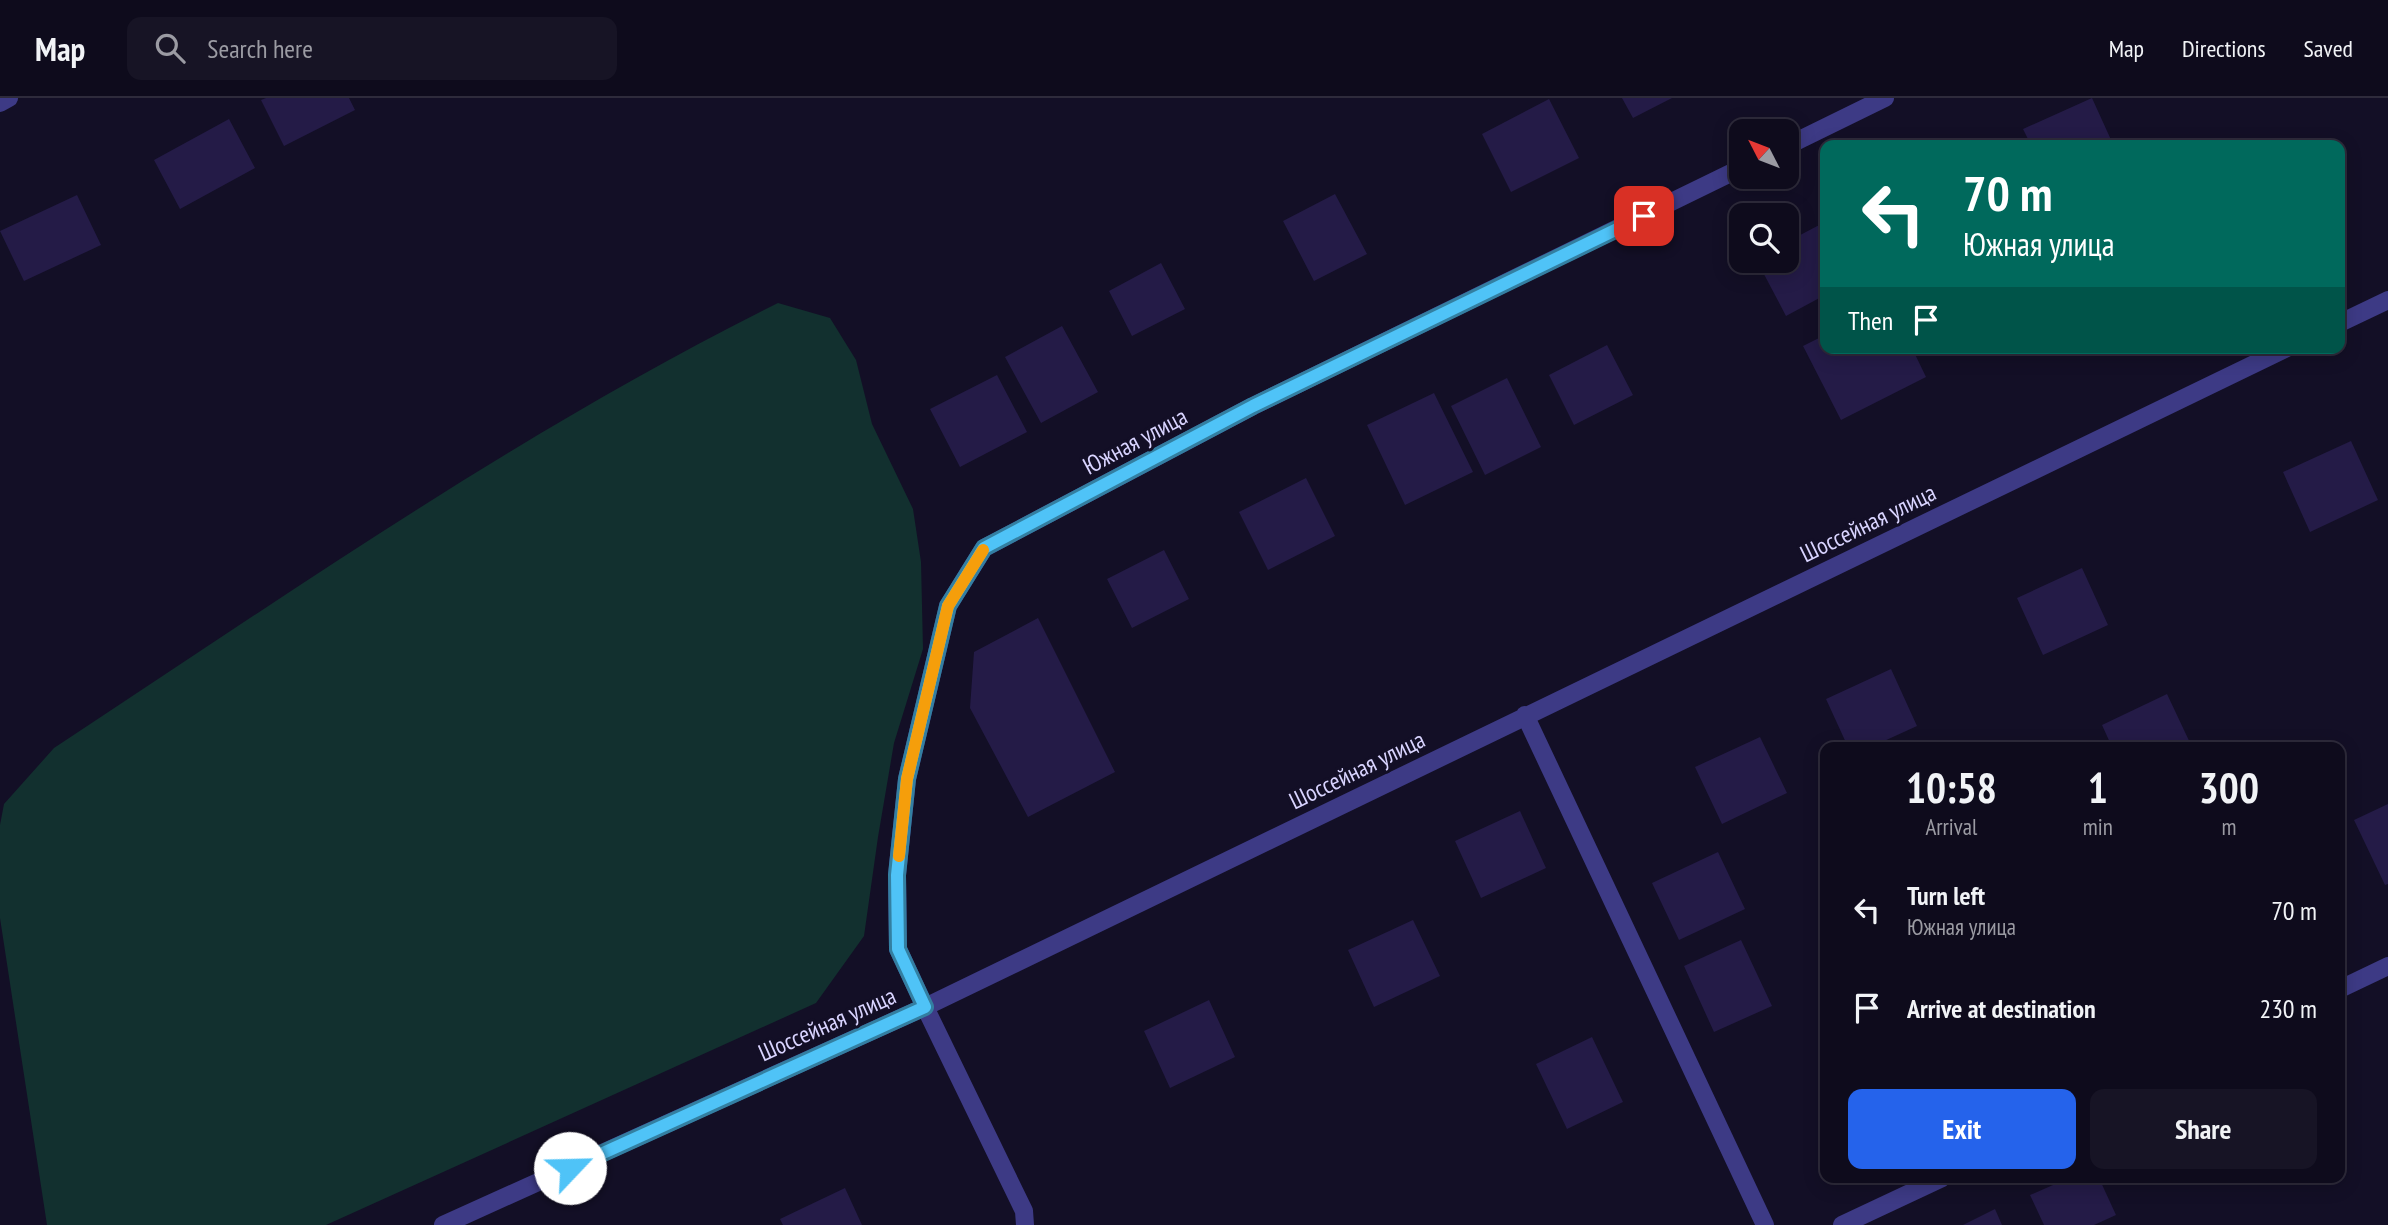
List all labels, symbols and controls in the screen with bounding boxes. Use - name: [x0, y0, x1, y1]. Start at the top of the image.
- search box: [127, 17, 617, 80]
- text: Map: [35, 27, 85, 70]
- icon: search: [151, 29, 189, 67]
- text: Search here: [207, 32, 313, 65]
- text: Map: [2109, 33, 2144, 64]
- text: Directions: [2182, 33, 2266, 64]
- text: Saved: [2304, 33, 2353, 64]
- north arrow: [1729, 119, 1799, 189]
- map controls: [1729, 119, 1799, 273]
- text: 70 m: [1963, 161, 2052, 225]
- icon: left: [1848, 168, 1939, 259]
- pin: [1614, 186, 1674, 246]
- icon: arrive: [1625, 197, 1663, 235]
- button: search: [1729, 203, 1799, 273]
- text: Южная улица: [1963, 223, 2115, 265]
- icon: arrive: [1907, 301, 1945, 339]
- text: Then: [1848, 304, 1893, 337]
- street label: Южная улица: [1078, 401, 1192, 481]
- street label: Шоссейная улица: [1795, 477, 1941, 569]
- street label: Шоссейная улица: [1284, 724, 1430, 816]
- text: 10:58: [1906, 760, 1997, 815]
- text: 1: [2088, 760, 2108, 815]
- text: 300: [2199, 760, 2259, 815]
- text: Arrival: [1925, 812, 1977, 841]
- text: min: [2083, 812, 2113, 841]
- text: m: [2221, 812, 2236, 841]
- text: Turn left: [1907, 879, 1985, 912]
- icon: left: [1848, 891, 1886, 929]
- text: 70 m: [2271, 894, 2317, 927]
- text: Южная улица: [1907, 912, 2016, 941]
- street label: Шоссейная улица: [753, 980, 901, 1068]
- icon: arrive: [1848, 989, 1886, 1027]
- text: Arrive at destination: [1907, 992, 2096, 1025]
- text: 230 m: [2259, 992, 2317, 1025]
- button: Exit: [1848, 1089, 2076, 1169]
- button: Share: [2090, 1089, 2317, 1169]
- position arrow: [533, 1131, 607, 1205]

